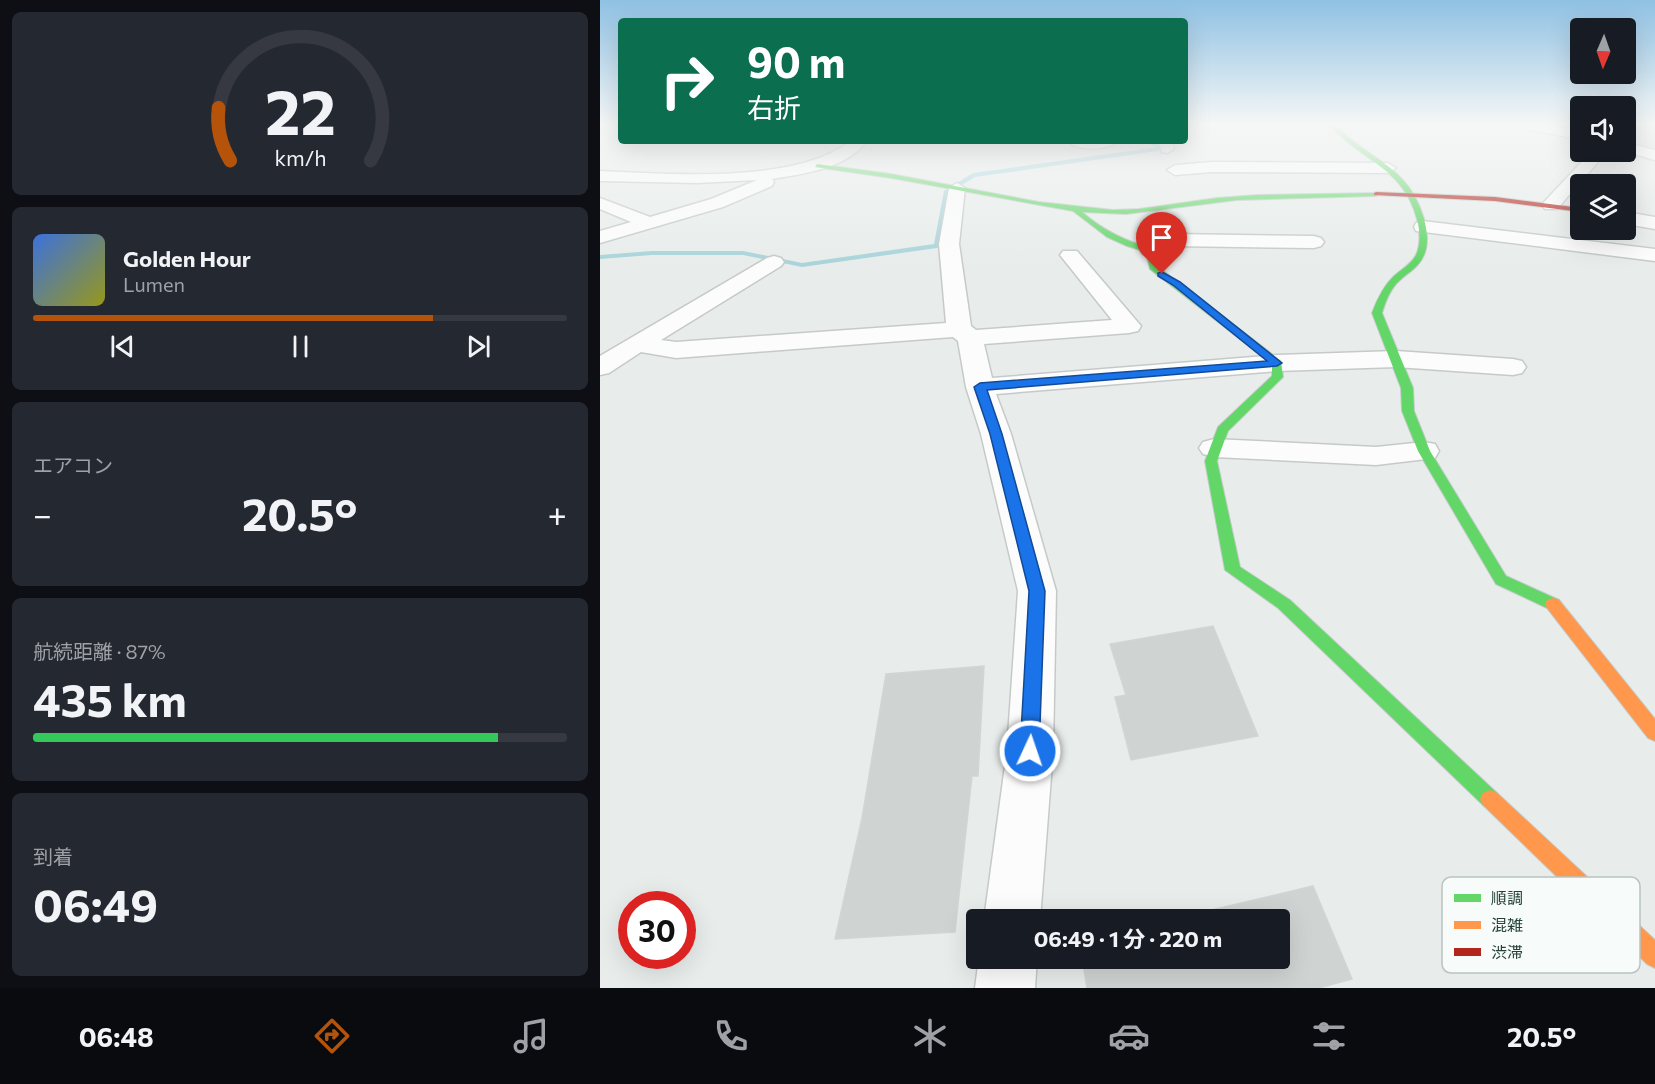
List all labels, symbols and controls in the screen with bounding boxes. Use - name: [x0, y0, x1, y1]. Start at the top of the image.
- north arrow: [1570, 18, 1636, 84]
- map controls: [1570, 18, 1636, 240]
- text: 90 m: [747, 35, 846, 87]
- icon: right: [648, 42, 726, 120]
- text: 22: [264, 72, 336, 148]
- text: 右折: [747, 91, 801, 124]
- button: sound: [1570, 96, 1636, 162]
- text: km/h: [274, 144, 326, 170]
- button: layers: [1570, 174, 1636, 240]
- pin: [1136, 212, 1187, 274]
- icon: arrive: [1145, 221, 1178, 254]
- text: Golden Hour: [123, 245, 251, 272]
- text: Lumen: [123, 272, 185, 296]
- icon: previous: [106, 330, 139, 363]
- icon: pause: [284, 330, 317, 363]
- icon: next: [462, 330, 495, 363]
- text: エアコン: [33, 453, 113, 477]
- text: 20.5°: [242, 485, 357, 540]
- text: −: [33, 493, 52, 534]
- text: +: [548, 493, 567, 534]
- text: 航続距離 · 87%: [33, 639, 166, 663]
- text: 435 km: [33, 671, 187, 726]
- position arrow: [998, 719, 1062, 783]
- text: 到着: [33, 844, 73, 868]
- text: 06:49: [33, 876, 158, 931]
- legend: [1442, 877, 1640, 973]
- text: 順調: [1491, 888, 1523, 907]
- speed limit sign: 30: [618, 891, 696, 969]
- text: 混雑: [1491, 915, 1523, 934]
- text: 06:49 · 1 分 · 220 m: [1034, 925, 1222, 952]
- text: 渋滞: [1491, 942, 1523, 961]
- icon: directions: [311, 1015, 353, 1057]
- icon: music: [510, 1015, 552, 1057]
- icon: phone: [710, 1015, 752, 1057]
- icon: climate: [909, 1015, 951, 1057]
- icon: car: [1108, 1015, 1150, 1057]
- icon: filters: [1308, 1015, 1350, 1057]
- text: 06:48: [79, 1020, 154, 1053]
- text: 20.5°: [1507, 1020, 1576, 1053]

